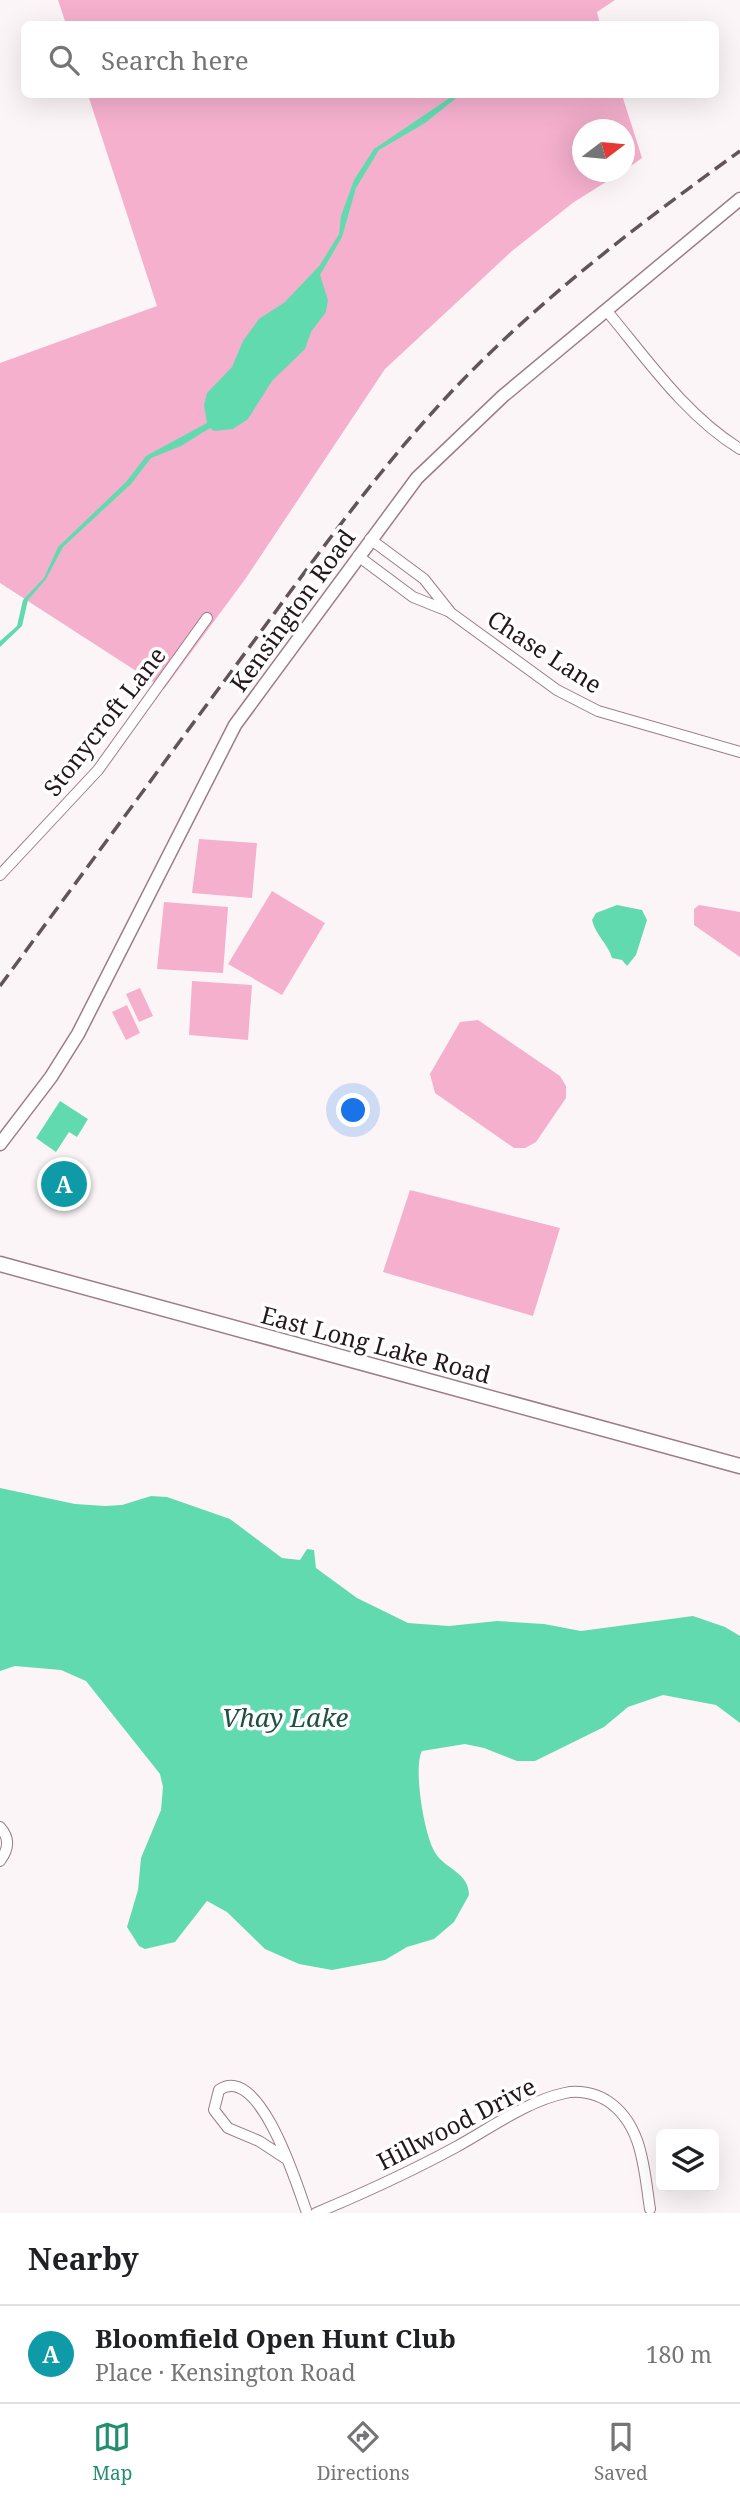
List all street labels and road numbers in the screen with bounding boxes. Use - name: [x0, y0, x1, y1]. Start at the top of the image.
- street label: Kensington Road: [222, 522, 362, 698]
- street label: Chase Lane: [481, 602, 609, 700]
- street label: Stonycroft Lane: [35, 639, 173, 803]
- street label: East Long Lake Road: [258, 1297, 495, 1391]
- street label: Hillwood Drive: [371, 2069, 541, 2177]

